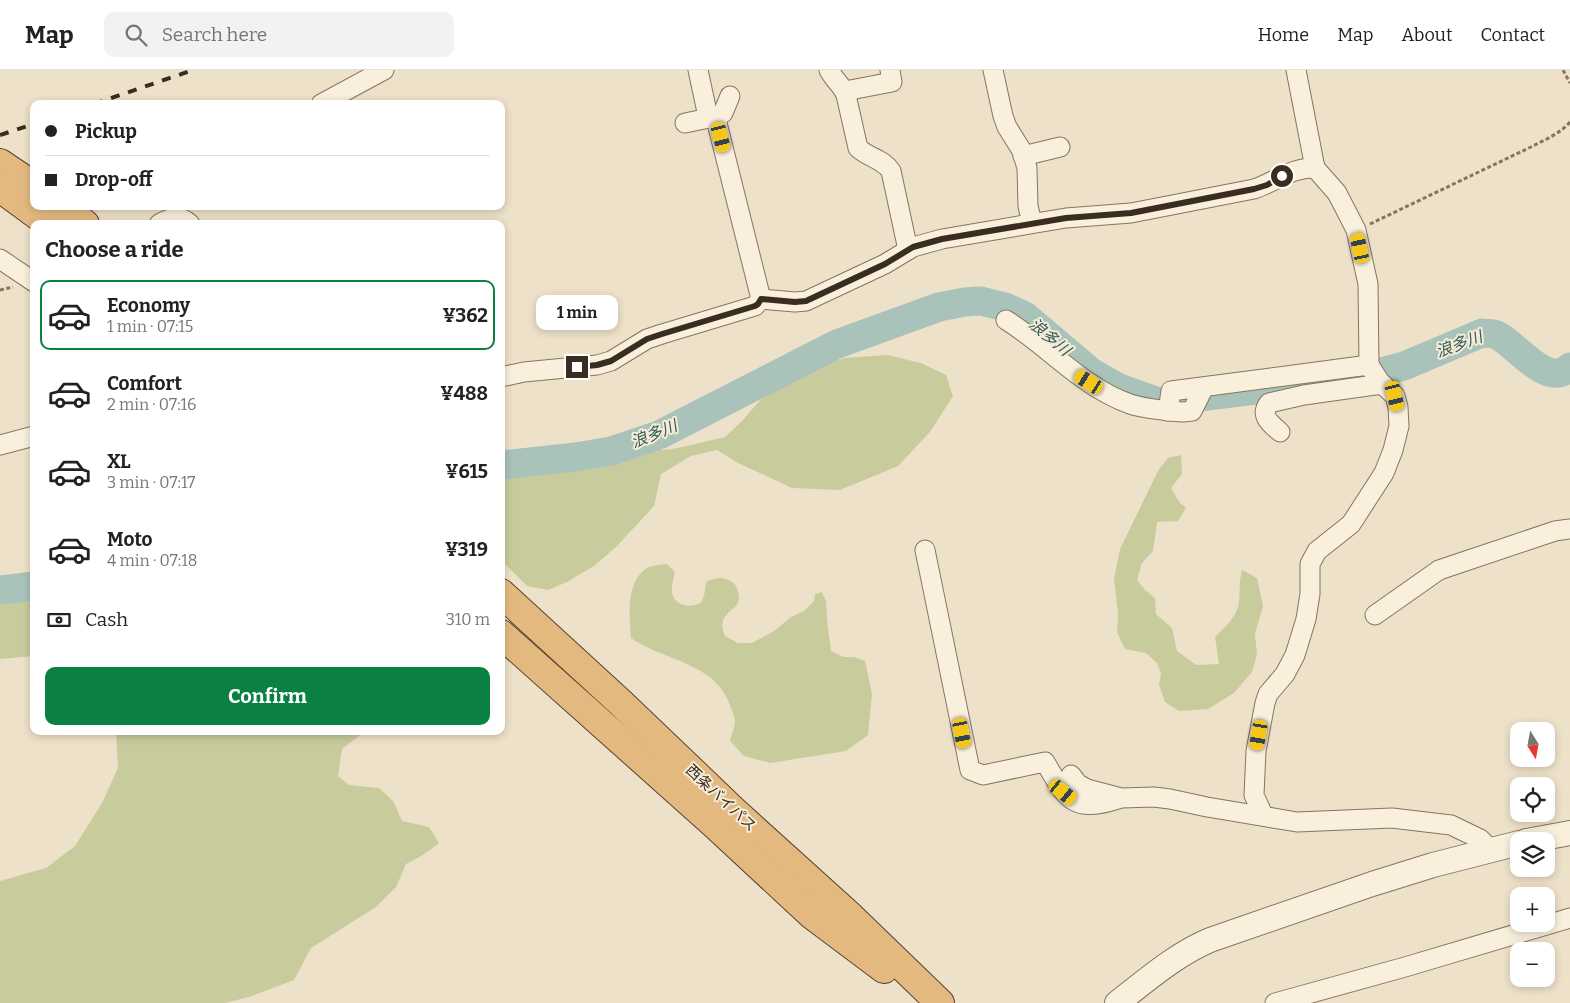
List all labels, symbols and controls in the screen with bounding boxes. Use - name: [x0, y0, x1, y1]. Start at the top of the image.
- search box: [104, 12, 454, 57]
- text: Map: [25, 21, 74, 49]
- icon: search: [122, 21, 150, 49]
- text: Search here: [162, 23, 267, 46]
- text: Home: [1258, 24, 1309, 46]
- text: Map: [1337, 24, 1373, 46]
- text: About: [1401, 24, 1452, 46]
- text: Contact: [1480, 24, 1545, 46]
- text: Pickup: [75, 120, 137, 143]
- car: [710, 121, 731, 153]
- route start: [1271, 165, 1293, 187]
- text: Drop-off: [75, 168, 153, 191]
- car: [1349, 232, 1370, 264]
- text: Choose a ride: [45, 236, 184, 263]
- icon: car: [47, 293, 92, 338]
- text: Economy: [107, 294, 190, 317]
- callout: 1 min: [536, 294, 618, 330]
- text: 1 min: [557, 303, 597, 322]
- text: ¥362: [443, 304, 488, 327]
- water label: 浪多川: [1026, 314, 1076, 361]
- text: 1 min · 07:15: [107, 317, 193, 336]
- water label: 浪多川: [1433, 326, 1487, 361]
- route end: [566, 356, 588, 378]
- car: [1072, 368, 1105, 396]
- icon: car: [47, 371, 92, 416]
- text: Comfort: [107, 372, 182, 395]
- car: [1384, 380, 1405, 412]
- text: ¥488: [440, 382, 488, 405]
- text: 2 min · 07:16: [107, 395, 196, 414]
- water label: 浪多川: [628, 415, 682, 452]
- icon: car: [47, 449, 92, 494]
- text: XL: [107, 450, 131, 473]
- text: ¥615: [445, 460, 488, 483]
- text: 3 min · 07:17: [107, 473, 195, 492]
- icon: car: [47, 527, 92, 572]
- text: Moto: [107, 528, 153, 551]
- text: ¥319: [445, 538, 488, 561]
- text: 4 min · 07:18: [107, 551, 197, 570]
- icon: cash: [45, 606, 73, 634]
- text: Cash: [85, 608, 128, 631]
- text: 310 m: [446, 610, 490, 629]
- button: Confirm: [45, 667, 490, 725]
- car: [951, 717, 972, 749]
- car: [1249, 719, 1268, 751]
- north arrow: [1510, 722, 1555, 768]
- map controls: [1510, 722, 1555, 987]
- street label: 西条バイパス: [682, 761, 760, 835]
- car: [1046, 777, 1079, 807]
- button: locate: [1510, 777, 1555, 822]
- button: layers: [1510, 832, 1555, 877]
- button: +: [1510, 887, 1555, 932]
- button: −: [1510, 942, 1555, 987]

